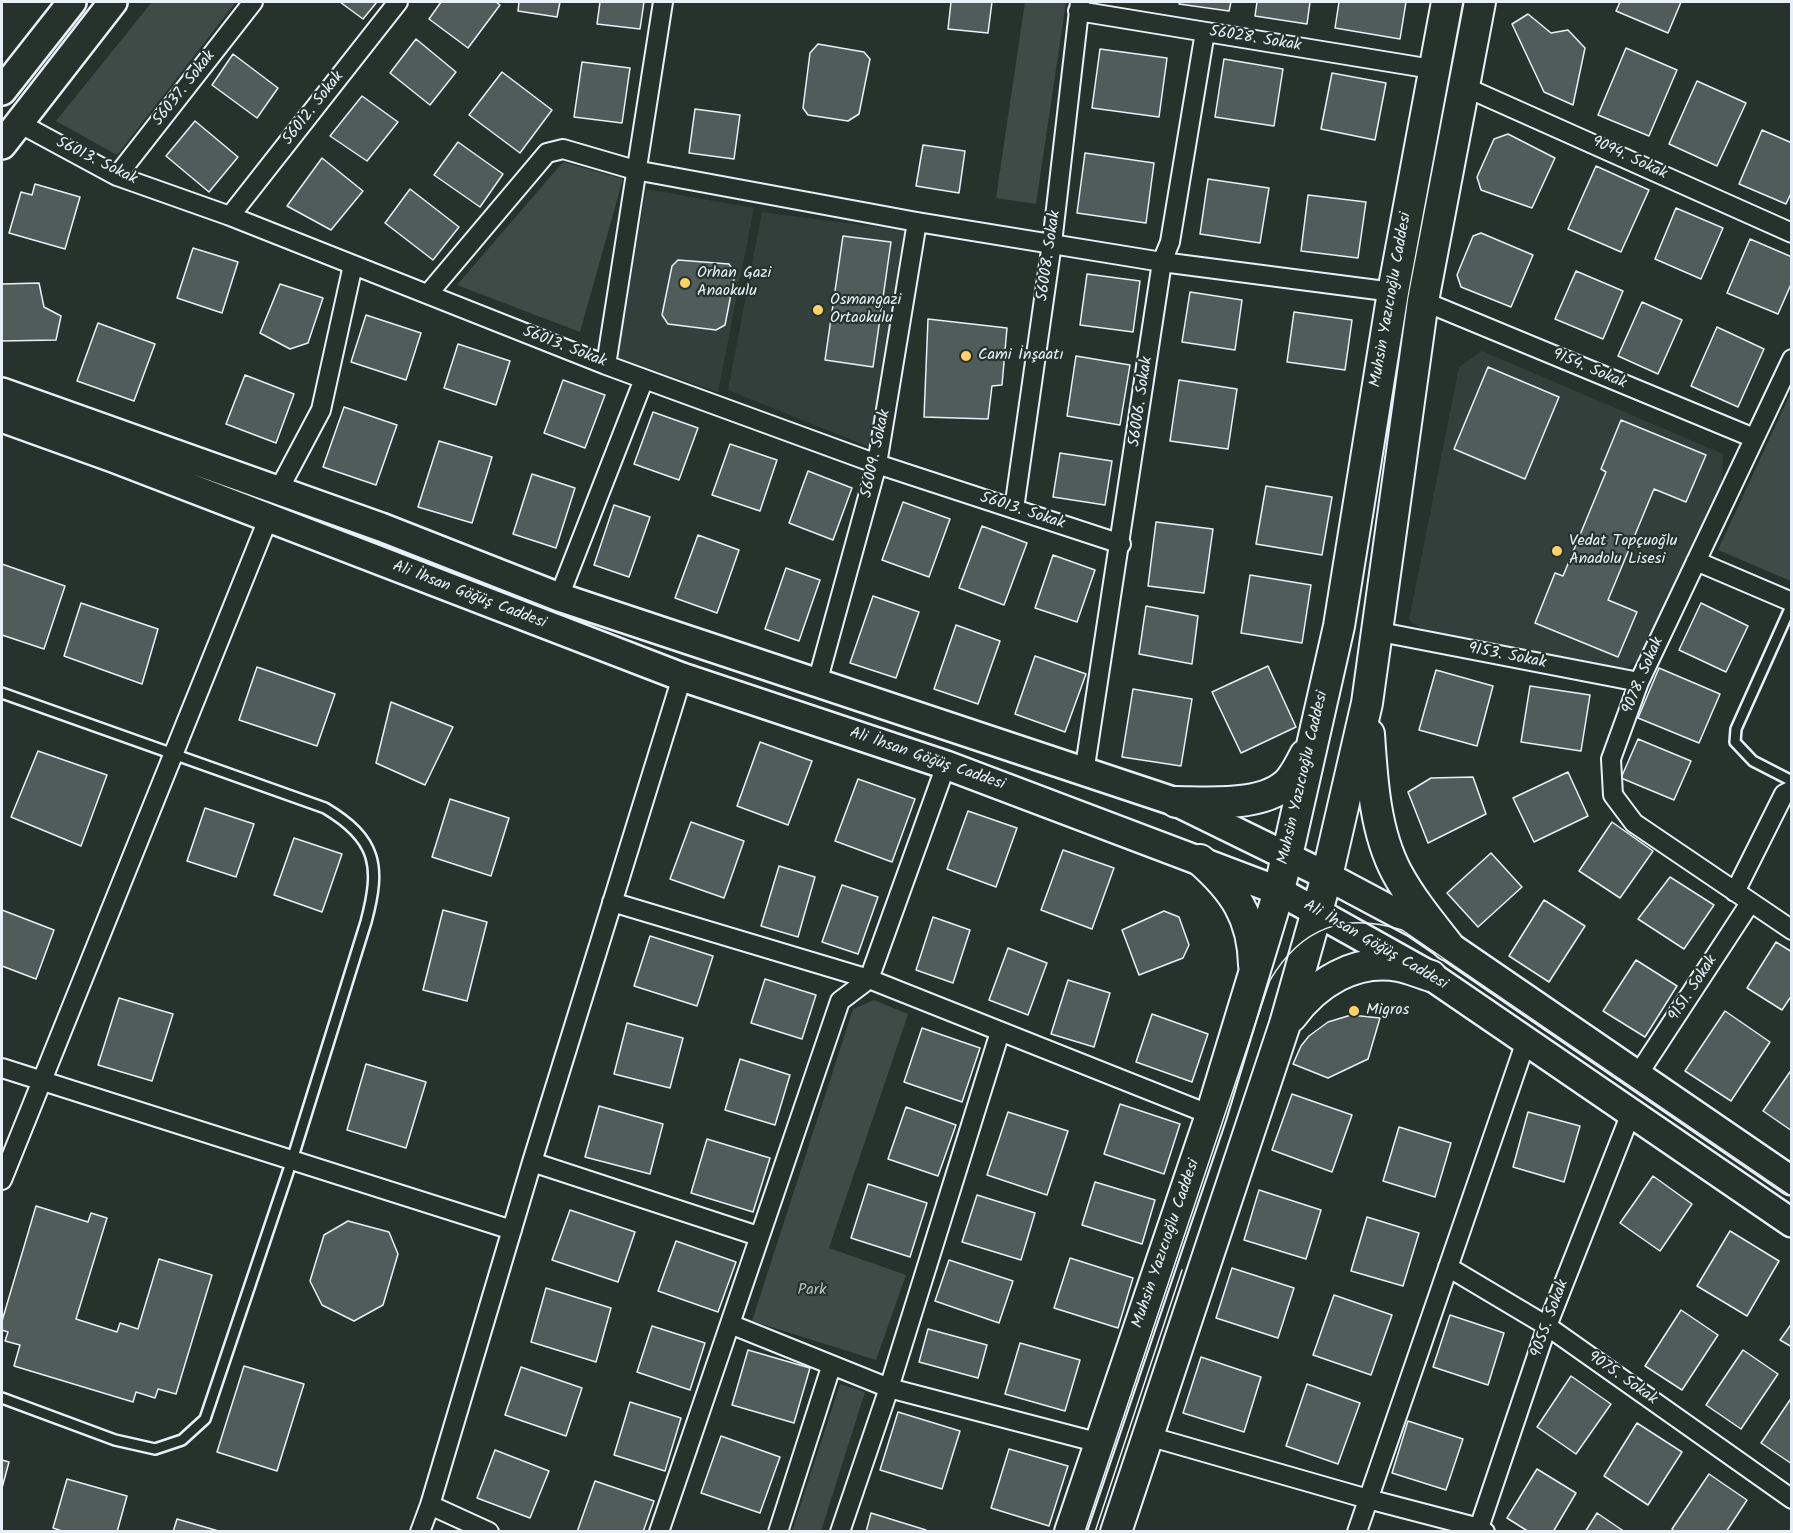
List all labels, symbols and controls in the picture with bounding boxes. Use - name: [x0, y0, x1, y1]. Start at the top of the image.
- street label: 56028. Sokak: [1208, 23, 1302, 57]
- street label: 56037. Sokak: [150, 47, 220, 131]
- street label: 56012. Sokak: [279, 68, 349, 150]
- street label: 9094. Sokak: [1588, 133, 1670, 185]
- street label: 56013. Sokak: [52, 134, 140, 190]
- street label: 56008. Sokak: [1034, 209, 1066, 303]
- street label: Muhsin Yazıcıoğlu Caddesi: [1367, 211, 1417, 389]
- place label: Orhan Gazi Anaokulu: [697, 264, 771, 302]
- marker: Orhan Gazi Anaokulu: [678, 276, 692, 290]
- place label: Osmangazi Ortaokulu: [830, 291, 901, 329]
- marker: Osmangazi Ortaokulu: [811, 303, 825, 317]
- street label: 56013. Sokak: [519, 323, 609, 373]
- place label: Cami İnşaatı: [978, 346, 1064, 366]
- street label: 9154. Sokak: [1549, 346, 1629, 394]
- marker: Cami İnşaatı: [959, 349, 973, 363]
- street label: 56006. Sokak: [1126, 356, 1158, 448]
- street label: 56009. Sokak: [858, 408, 896, 500]
- street label: 56013. Sokak: [977, 489, 1067, 535]
- place label: Vedat Topçuoğlu Anadolu Lisesi: [1569, 532, 1678, 570]
- marker: Vedat Topçuoğlu Anadolu Lisesi: [1550, 544, 1564, 558]
- street label: Ali İhsan Göğüş Caddesi: [389, 558, 549, 634]
- street label: 9078. Sokak: [1619, 635, 1669, 717]
- street label: 9153. Sokak: [1466, 640, 1548, 674]
- street label: Muhsin Yazıcıoğlu Caddesi: [1275, 689, 1333, 867]
- street label: Ali İhsan Göğüş Caddesi: [847, 724, 1007, 796]
- street label: Ali İhsan Göğüş Caddesi: [1300, 897, 1450, 995]
- street label: 9151. Sokak: [1666, 952, 1722, 1026]
- place label: Migros: [1366, 1001, 1409, 1021]
- marker: Migros: [1347, 1004, 1361, 1018]
- street label: Muhsin Yazıcıoğlu Caddesi: [1129, 1157, 1205, 1331]
- street label: 9055. Sokak: [1528, 1277, 1574, 1361]
- park label: Park: [798, 1281, 826, 1301]
- street label: 9075. Sokak: [1584, 1348, 1660, 1410]

